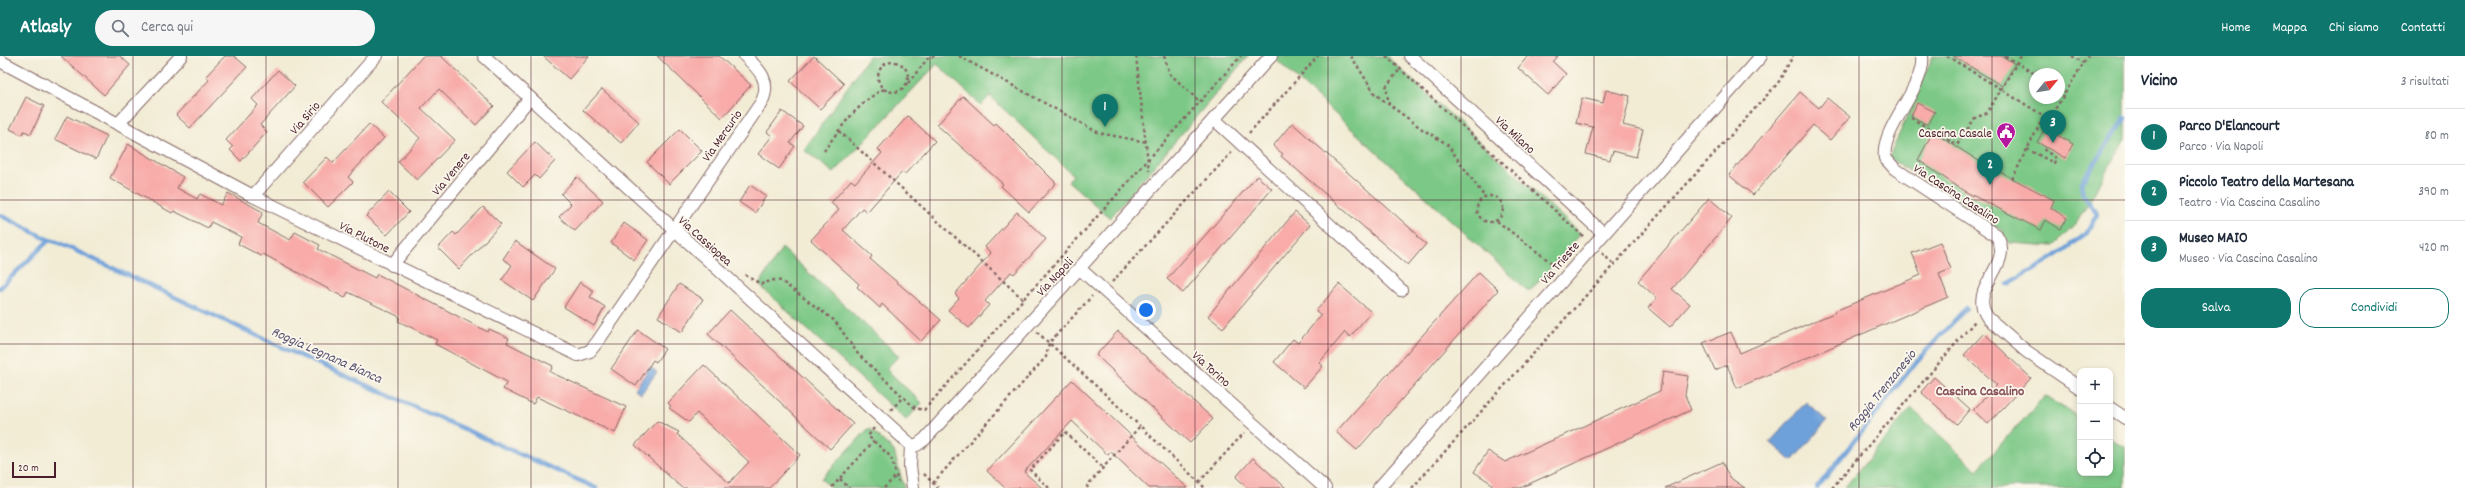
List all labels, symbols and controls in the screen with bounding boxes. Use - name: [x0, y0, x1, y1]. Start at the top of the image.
- search box: [95, 10, 375, 46]
- text: Atlasly: [20, 15, 71, 42]
- icon: search: [109, 17, 131, 39]
- text: Cerca qui: [141, 17, 193, 39]
- text: Home: [2221, 18, 2251, 38]
- text: Mappa: [2273, 18, 2307, 38]
- text: Chi siamo: [2329, 18, 2379, 38]
- text: Contatti: [2401, 18, 2445, 38]
- north arrow: [2029, 68, 2065, 104]
- text: Vicino: [2141, 70, 2178, 94]
- text: 3 risultati: [2401, 73, 2449, 92]
- pin: 1: [1092, 94, 1118, 127]
- street label: Via Sirio: [286, 98, 326, 140]
- street label: Via Mercurio: [698, 106, 748, 166]
- pin: 3: [2040, 110, 2066, 143]
- street label: Via Milano: [1490, 112, 1539, 160]
- text: Parco D'Elancourt: [2179, 116, 2280, 138]
- public building icon: Cascina Casale: [1995, 121, 2017, 149]
- place label: Cascina Casale: [1918, 125, 1992, 144]
- text: 1: [2153, 127, 2155, 146]
- text: 80 m: [2425, 127, 2449, 146]
- text: Parco · Via Napoli: [2179, 138, 2263, 157]
- street label: Via Venere: [428, 148, 476, 201]
- pin: 2: [1977, 152, 2003, 185]
- street label: Via Cascina Casalino: [1909, 160, 2003, 230]
- text: Piccolo Teatro della Martesana: [2179, 172, 2354, 194]
- text: 2: [2151, 183, 2157, 202]
- text: 390 m: [2418, 183, 2449, 202]
- text: Teatro · Via Cascina Casalino: [2179, 194, 2320, 213]
- street label: Via Cassiopea: [673, 212, 736, 272]
- street label: Via Plutone: [335, 217, 393, 259]
- text: Museo MAIO: [2179, 228, 2248, 250]
- street label: Via Trieste: [1537, 238, 1585, 289]
- text: 3: [2151, 239, 2157, 258]
- text: 420 m: [2419, 239, 2449, 258]
- text: Museo · Via Cascina Casalino: [2179, 250, 2318, 269]
- street label: Via Napoli: [1033, 253, 1079, 302]
- button: Salva: [2141, 288, 2291, 328]
- button: Condividi: [2299, 288, 2449, 328]
- your location: [1136, 300, 1156, 320]
- water label: Roggia Legnana Bianca: [268, 322, 386, 390]
- water label: Roggia Trenzanesio: [1843, 345, 1922, 437]
- street label: Via Torino: [1187, 347, 1234, 393]
- map controls: [2077, 368, 2113, 476]
- button: +: [2077, 368, 2113, 404]
- district label: Cascina Casalino: [1936, 382, 2024, 402]
- button: −: [2077, 404, 2113, 440]
- button: locate: [2077, 440, 2113, 476]
- scale bar: [12, 460, 56, 479]
- text: 20 m: [18, 461, 39, 477]

